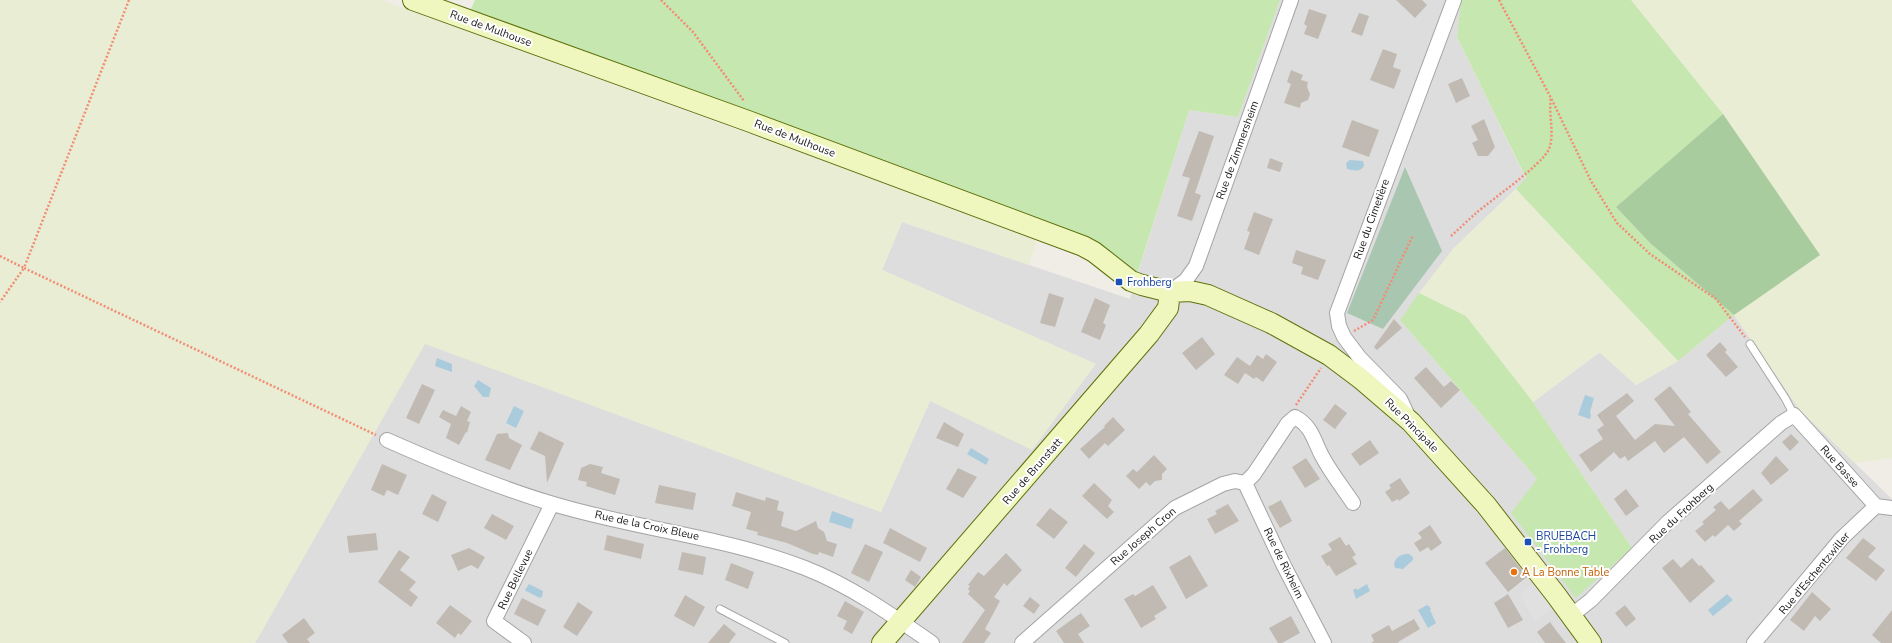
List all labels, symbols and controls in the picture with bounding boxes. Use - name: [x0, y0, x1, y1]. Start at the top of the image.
- street label: Rue de Mulhouse: [448, 7, 534, 50]
- street label: Rue de Zimmersheim: [1213, 99, 1262, 202]
- street label: Rue de Mulhouse: [752, 116, 838, 161]
- street label: Rue du Cimetière: [1350, 177, 1393, 262]
- place label: Frohberg: [1127, 275, 1172, 290]
- marker: Frohberg: [1114, 277, 1124, 287]
- street label: Rue Principale: [1381, 395, 1442, 456]
- street label: Rue de Brunstatt: [999, 435, 1066, 508]
- street label: Rue Basse: [1817, 442, 1863, 491]
- street label: Rue du Frohberg: [1646, 480, 1717, 547]
- street label: Rue Joseph Cron: [1107, 504, 1179, 569]
- street label: Rue de la Croix Bleue: [593, 507, 701, 544]
- street label: Rue de Rixheim: [1260, 525, 1307, 601]
- place label: BRUEBACH - Frohberg: [1536, 529, 1596, 557]
- street label: Rue d'Eschentzwiller: [1776, 529, 1853, 618]
- marker: BRUEBACH - Frohberg: [1523, 537, 1533, 547]
- street label: Rue Bellevue: [494, 546, 537, 612]
- place label: A La Bonne Table: [1522, 565, 1609, 580]
- marker: A La Bonne Table: [1509, 567, 1519, 577]

